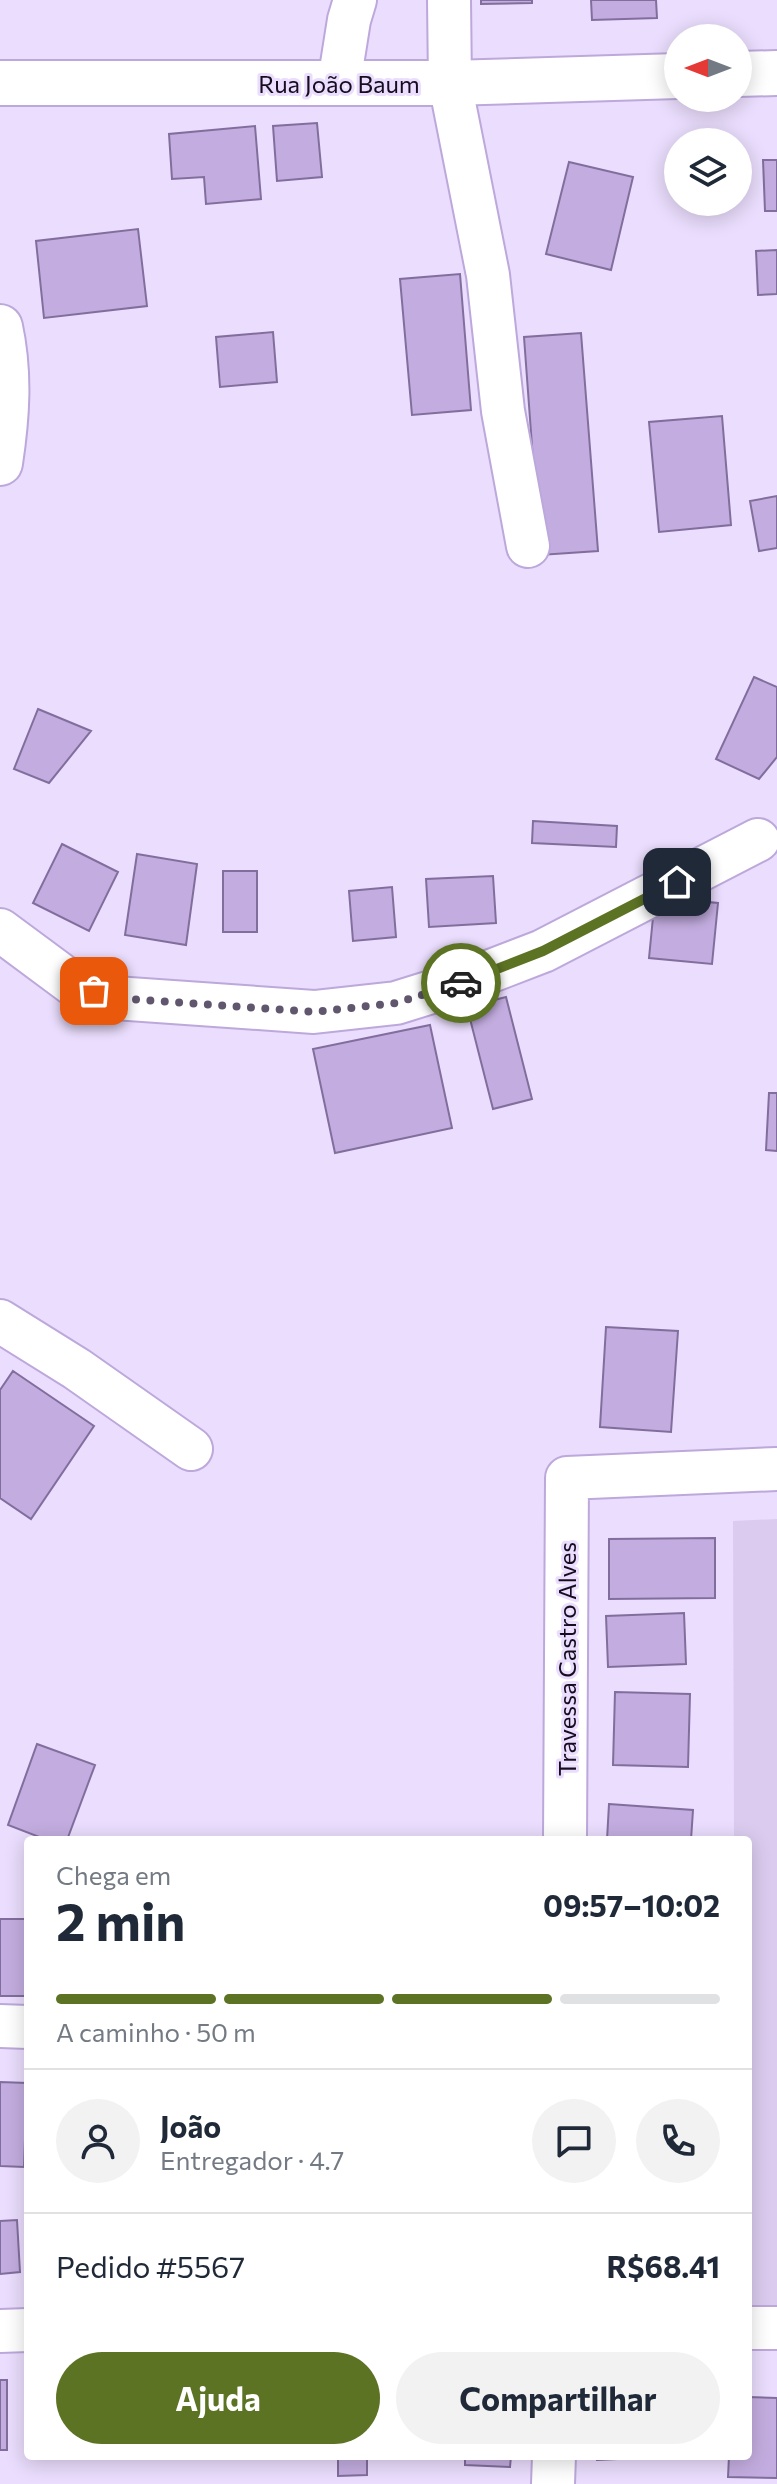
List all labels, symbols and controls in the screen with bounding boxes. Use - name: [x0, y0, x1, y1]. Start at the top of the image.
- north arrow: [664, 24, 752, 112]
- map controls: [664, 24, 752, 216]
- street label: Rua João Baum: [258, 69, 420, 98]
- button: layers: [664, 128, 752, 216]
- pin: [643, 848, 711, 916]
- icon: home: [655, 860, 699, 904]
- courier: [421, 943, 501, 1023]
- pin: [60, 957, 128, 1025]
- icon: car: [439, 961, 483, 1005]
- icon: bag: [72, 969, 116, 1013]
- street label: Travessa Castro Alves: [552, 1542, 581, 1776]
- text: Chega em: [56, 1859, 171, 1890]
- text: 09:57–10:02: [543, 1886, 720, 1923]
- text: 2 min: [56, 1888, 185, 1952]
- text: A caminho · 50 m: [56, 2016, 256, 2047]
- button: person: [56, 2099, 140, 2183]
- button: chat: [532, 2099, 616, 2183]
- button: phone: [636, 2099, 720, 2183]
- text: João: [160, 2107, 221, 2144]
- text: Entregador · 4.7: [160, 2144, 344, 2175]
- text: Pedido #5567: [56, 2247, 245, 2284]
- text: R$68.41: [607, 2247, 720, 2284]
- button: Ajuda: [56, 2352, 380, 2444]
- button: Compartilhar: [396, 2352, 720, 2444]

